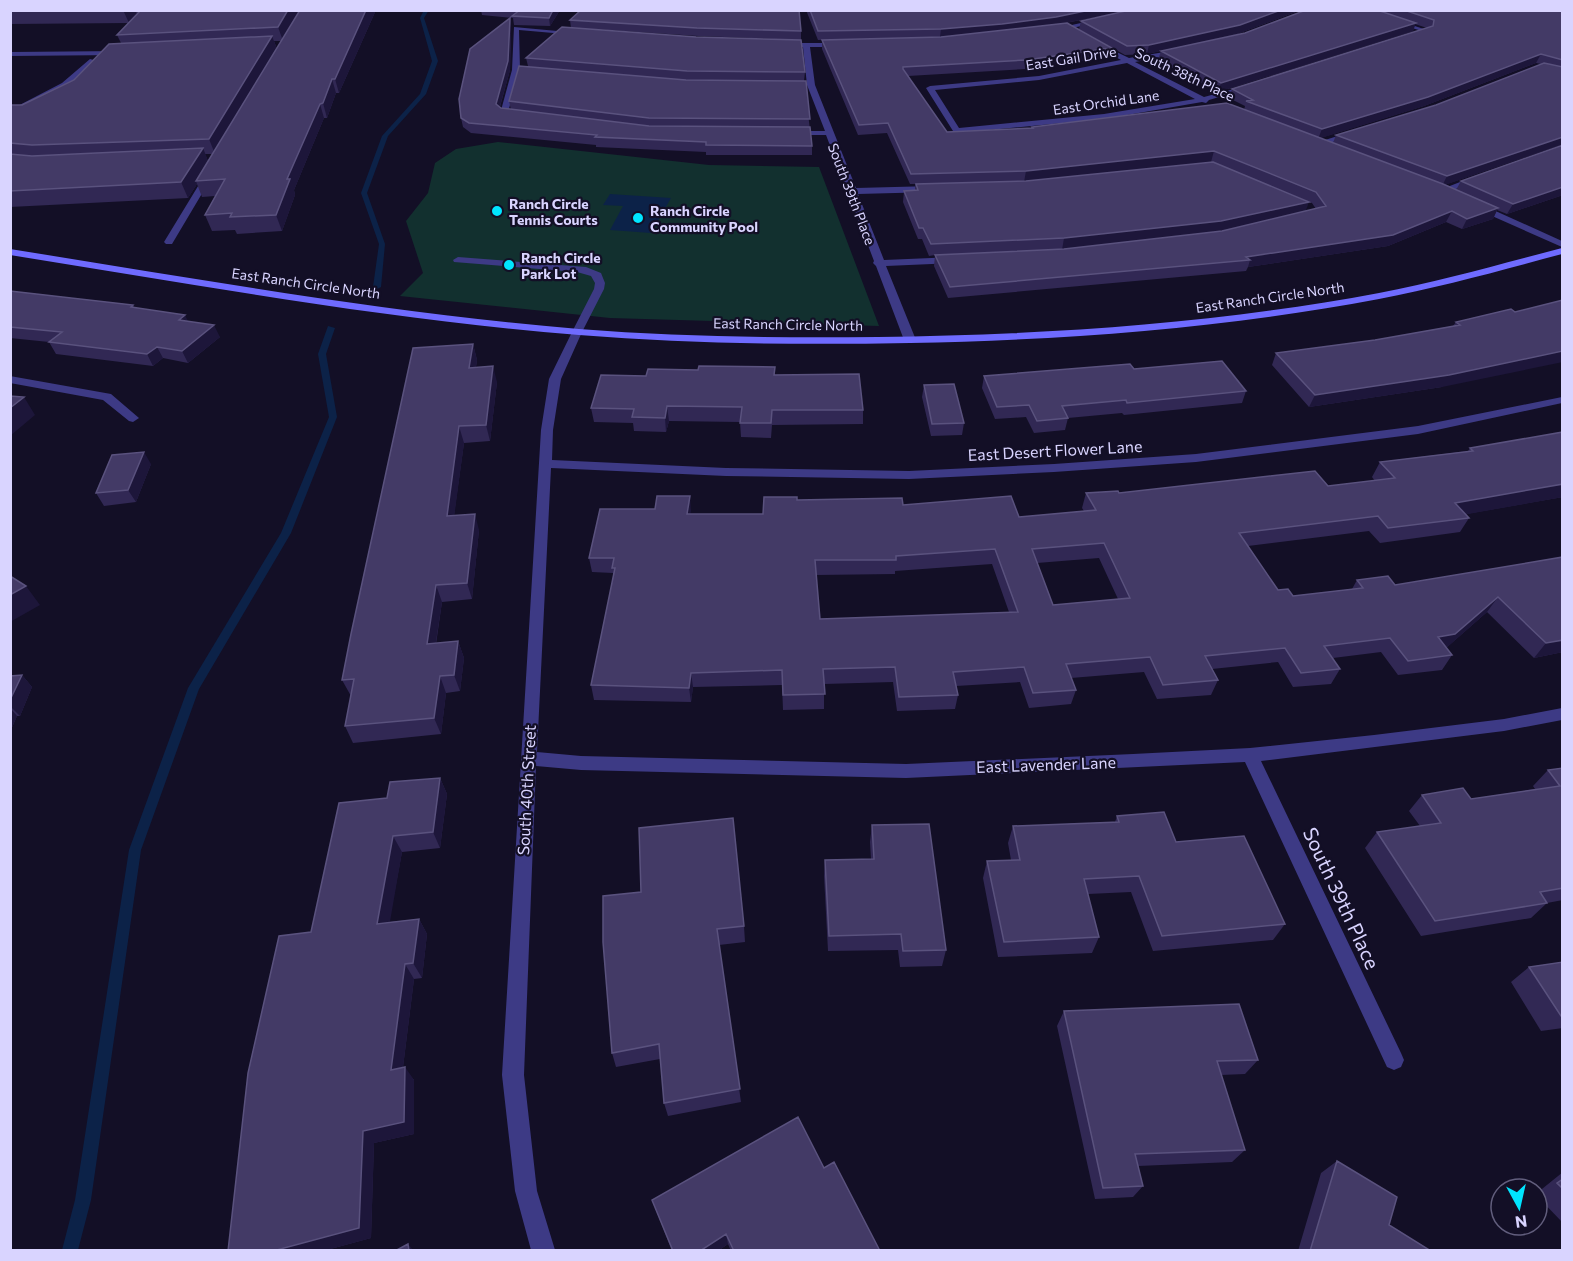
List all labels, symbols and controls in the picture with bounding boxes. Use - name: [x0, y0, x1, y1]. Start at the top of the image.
- street label: East Gail Drive: [1024, 42, 1118, 74]
- street label: South 38th Place: [1133, 44, 1237, 104]
- street label: East Orchid Lane: [1052, 86, 1160, 118]
- street label: South 39th Place: [825, 141, 879, 247]
- place label: Ranch Circle Tennis Courts: [509, 195, 598, 228]
- place label: Ranch Circle Community Pool: [650, 202, 758, 235]
- marker: Ranch Circle Tennis Courts: [490, 204, 504, 218]
- marker: Ranch Circle Community Pool: [631, 211, 645, 225]
- place label: Ranch Circle Park Lot: [521, 249, 601, 282]
- marker: Ranch Circle Park Lot: [502, 258, 516, 272]
- street label: East Ranch Circle North: [231, 264, 381, 302]
- street label: East Ranch Circle North: [1195, 278, 1345, 316]
- street label: East Ranch Circle North: [713, 314, 863, 334]
- street label: East Desert Flower Lane: [967, 436, 1143, 464]
- street label: South 40th Street: [513, 724, 539, 856]
- street label: East Lavender Lane: [976, 752, 1116, 776]
- street label: South 39th Place: [1299, 823, 1385, 973]
- north arrow: [1489, 1177, 1549, 1237]
- text: N: [1514, 1212, 1528, 1233]

